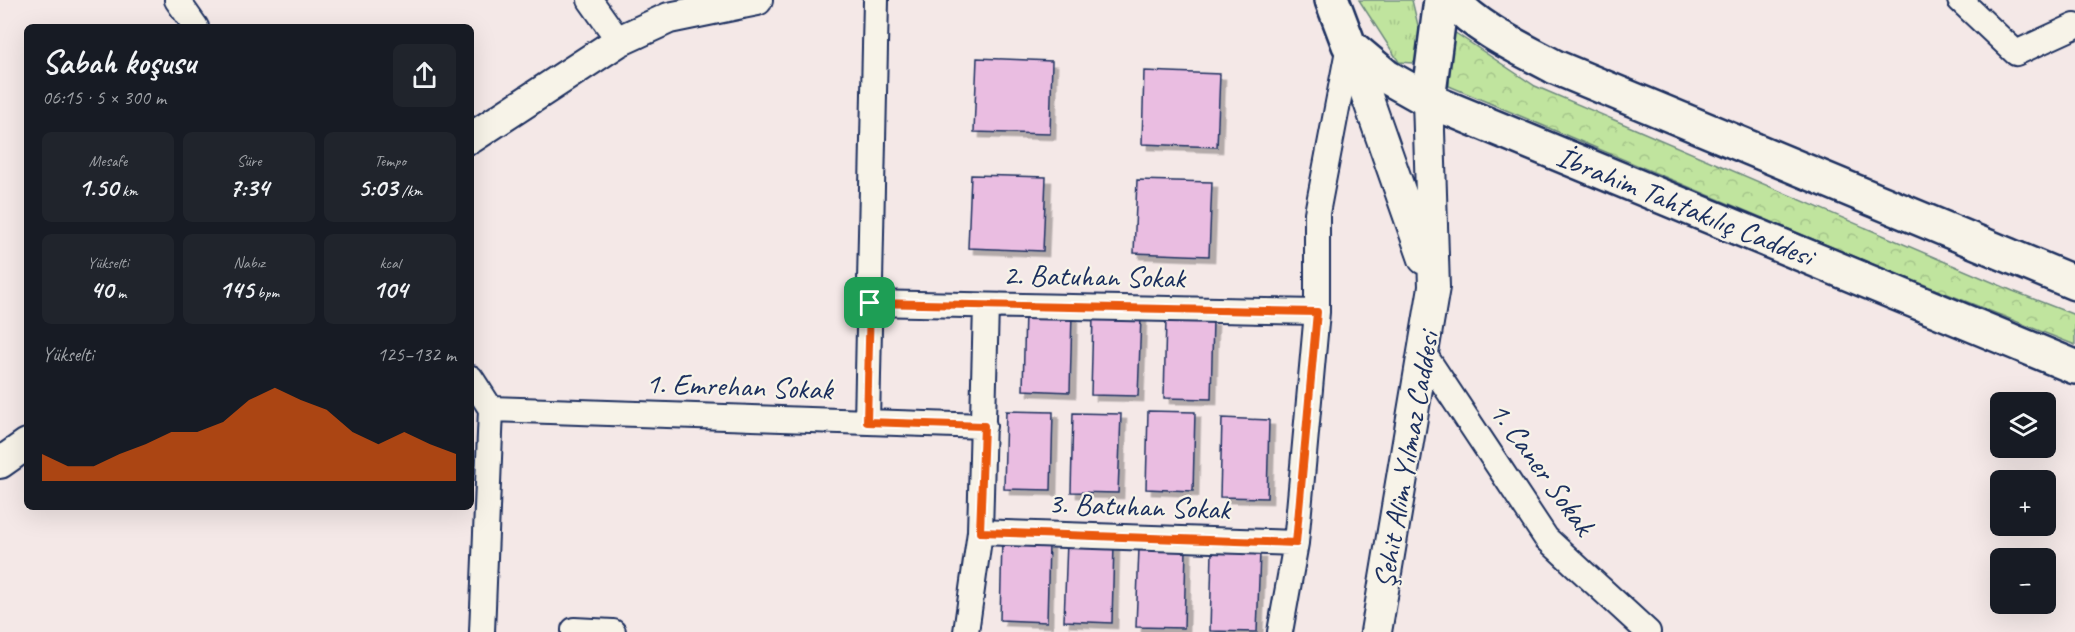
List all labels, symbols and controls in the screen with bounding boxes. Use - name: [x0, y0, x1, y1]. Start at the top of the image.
- text: Sabah koşusu: [42, 41, 196, 83]
- button: share: [393, 44, 456, 107]
- text: 06:15 · 5 × 300 m: [42, 85, 166, 110]
- street label: İbrahim Tahtakılıç Caddesi: [1551, 137, 1822, 276]
- text: Mesafe: [89, 151, 127, 171]
- text: Süre: [237, 151, 261, 171]
- text: Tempo: [374, 151, 406, 171]
- text: 1.50: [78, 171, 118, 204]
- text: 7:34: [229, 171, 269, 204]
- text: 5:03: [358, 171, 398, 204]
- text: km: [118, 181, 138, 201]
- text: /km: [398, 181, 422, 201]
- text: Yükselti: [87, 253, 129, 273]
- text: Nabız: [233, 253, 265, 273]
- text: kcal: [379, 253, 401, 273]
- street label: 2. Batuhan Sokak: [1003, 255, 1187, 297]
- text: 40: [90, 273, 113, 306]
- text: 145: [219, 273, 253, 306]
- text: 104: [372, 273, 408, 306]
- pin: [844, 277, 895, 328]
- text: m: [113, 283, 126, 303]
- text: bpm: [253, 283, 279, 303]
- icon: arrive: [853, 286, 886, 319]
- street label: Şehit Alim Yılmaz Caddesi: [1365, 325, 1448, 591]
- text: Yükselti: [42, 342, 94, 367]
- text: 125–132 m: [377, 342, 456, 367]
- street label: 1. Emrehan Sokak: [645, 364, 835, 408]
- map controls: [1990, 392, 2056, 614]
- button: layers: [1990, 392, 2056, 458]
- street label: 1. Caner Sokak: [1481, 394, 1604, 544]
- button: +: [1990, 470, 2056, 536]
- street label: 3. Batuhan Sokak: [1047, 484, 1233, 528]
- button: −: [1990, 548, 2056, 614]

